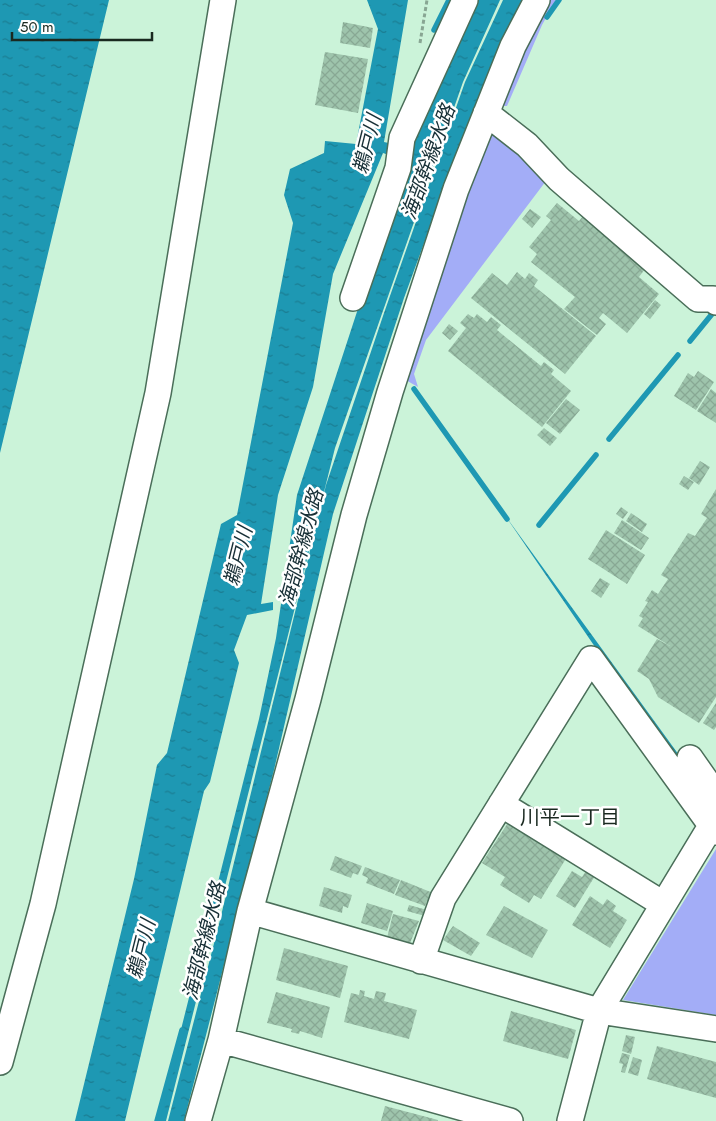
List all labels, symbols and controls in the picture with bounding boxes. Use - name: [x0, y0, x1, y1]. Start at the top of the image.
- scale bar: [12, 10, 152, 42]
- text: 50 m: [20, 16, 54, 38]
- water label: 海部幹線水路: [394, 99, 463, 224]
- water label: 鵜戸川: [346, 110, 389, 177]
- water label: 海部幹線水路: [272, 484, 332, 610]
- water label: 鵜戸川: [217, 522, 260, 589]
- district label: 川平一丁目: [520, 803, 620, 832]
- water label: 海部幹線水路: [176, 877, 234, 1003]
- water label: 鵜戸川: [120, 915, 163, 982]

